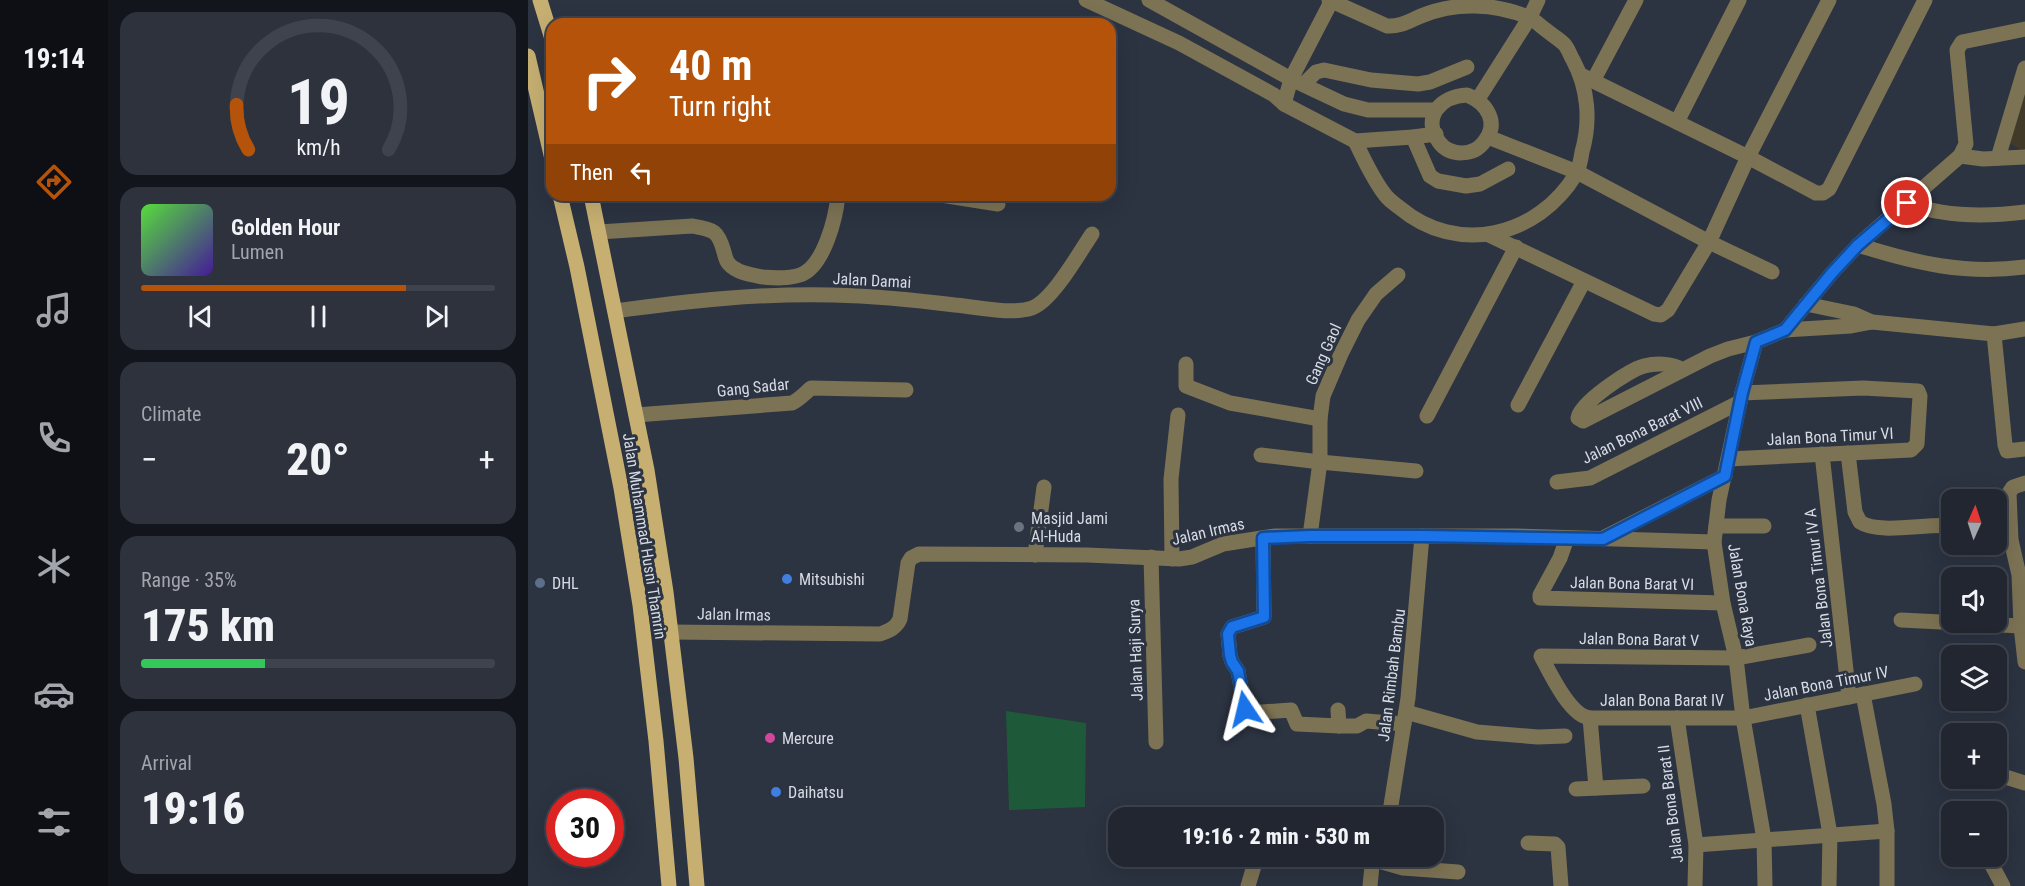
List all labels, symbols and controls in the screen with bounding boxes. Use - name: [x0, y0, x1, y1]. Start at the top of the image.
- text: 40 m: [669, 41, 752, 90]
- icon: right: [570, 42, 648, 120]
- text: 19:14: [23, 43, 85, 75]
- text: 19: [286, 67, 350, 140]
- text: Turn right: [669, 91, 771, 123]
- text: km/h: [296, 136, 340, 161]
- icon: left: [625, 156, 658, 189]
- text: Then: [570, 160, 613, 185]
- icon: directions: [33, 161, 75, 203]
- pin: [1881, 177, 1932, 228]
- icon: arrive: [1890, 186, 1923, 219]
- text: Golden Hour: [231, 215, 340, 240]
- text: Lumen: [231, 240, 284, 264]
- street label: Jalan Damai: [832, 269, 912, 292]
- icon: music: [33, 289, 75, 331]
- icon: previous: [184, 300, 217, 333]
- icon: pause: [302, 300, 335, 333]
- icon: next: [420, 300, 453, 333]
- street label: Gang Gaol: [1302, 321, 1345, 388]
- street label: Gang Sadar: [716, 374, 790, 401]
- street label: Jalan Bona Barat VIII: [1579, 393, 1706, 468]
- text: Climate: [141, 402, 201, 426]
- icon: phone: [33, 417, 75, 459]
- street label: Jalan Bona Timur VI: [1766, 424, 1894, 449]
- street label: Jalan Muhammad Husni Thamrin: [619, 432, 670, 641]
- text: 20°: [286, 433, 350, 486]
- text: −: [141, 440, 158, 479]
- text: +: [479, 440, 495, 479]
- north arrow: [1941, 489, 2007, 555]
- map controls: [1941, 489, 2007, 867]
- street label: Jalan Bona Timur IV A: [1801, 507, 1836, 649]
- place label: Masjid Jami Al-Huda: [1031, 509, 1108, 546]
- street label: Jalan Irmas: [1170, 514, 1246, 549]
- marker: Masjid Jami Al-Huda: [1012, 520, 1026, 534]
- street label: Jalan Bona Raya: [1724, 542, 1761, 648]
- icon: climate: [33, 545, 75, 587]
- button: sound: [1941, 567, 2007, 633]
- text: Range · 35%: [141, 568, 237, 592]
- place label: Mitsubishi: [799, 570, 865, 589]
- marker: Mitsubishi: [780, 572, 794, 586]
- street label: Jalan Bona Barat VI: [1570, 573, 1694, 594]
- place label: DHL: [552, 574, 579, 593]
- marker: DHL: [533, 576, 547, 590]
- text: 175 km: [141, 599, 275, 652]
- street label: Jalan Haji Surya: [1124, 599, 1147, 701]
- street label: Jalan Irmas: [697, 604, 771, 625]
- street label: Jalan Rimbah Bambu: [1374, 608, 1409, 742]
- street label: Jalan Bona Barat V: [1579, 629, 1699, 650]
- button: layers: [1941, 645, 2007, 711]
- street label: Jalan Bona Timur IV: [1762, 662, 1890, 705]
- icon: car: [33, 673, 75, 715]
- position arrow: [1213, 677, 1277, 741]
- street label: Jalan Bona Barat IV: [1600, 691, 1724, 710]
- button: +: [1941, 723, 2007, 789]
- place label: Mercure: [782, 729, 834, 748]
- marker: Mercure: [763, 731, 777, 745]
- street label: Jalan Bona Barat II: [1654, 744, 1687, 864]
- text: Arrival: [141, 751, 192, 775]
- text: 19:16: [141, 782, 245, 835]
- place label: Daihatsu: [788, 783, 844, 802]
- marker: Daihatsu: [769, 785, 783, 799]
- speed limit sign: 30: [546, 789, 624, 867]
- icon: filters: [33, 801, 75, 843]
- button: −: [1941, 801, 2007, 867]
- text: 19:16 · 2 min · 530 m: [1182, 824, 1370, 849]

